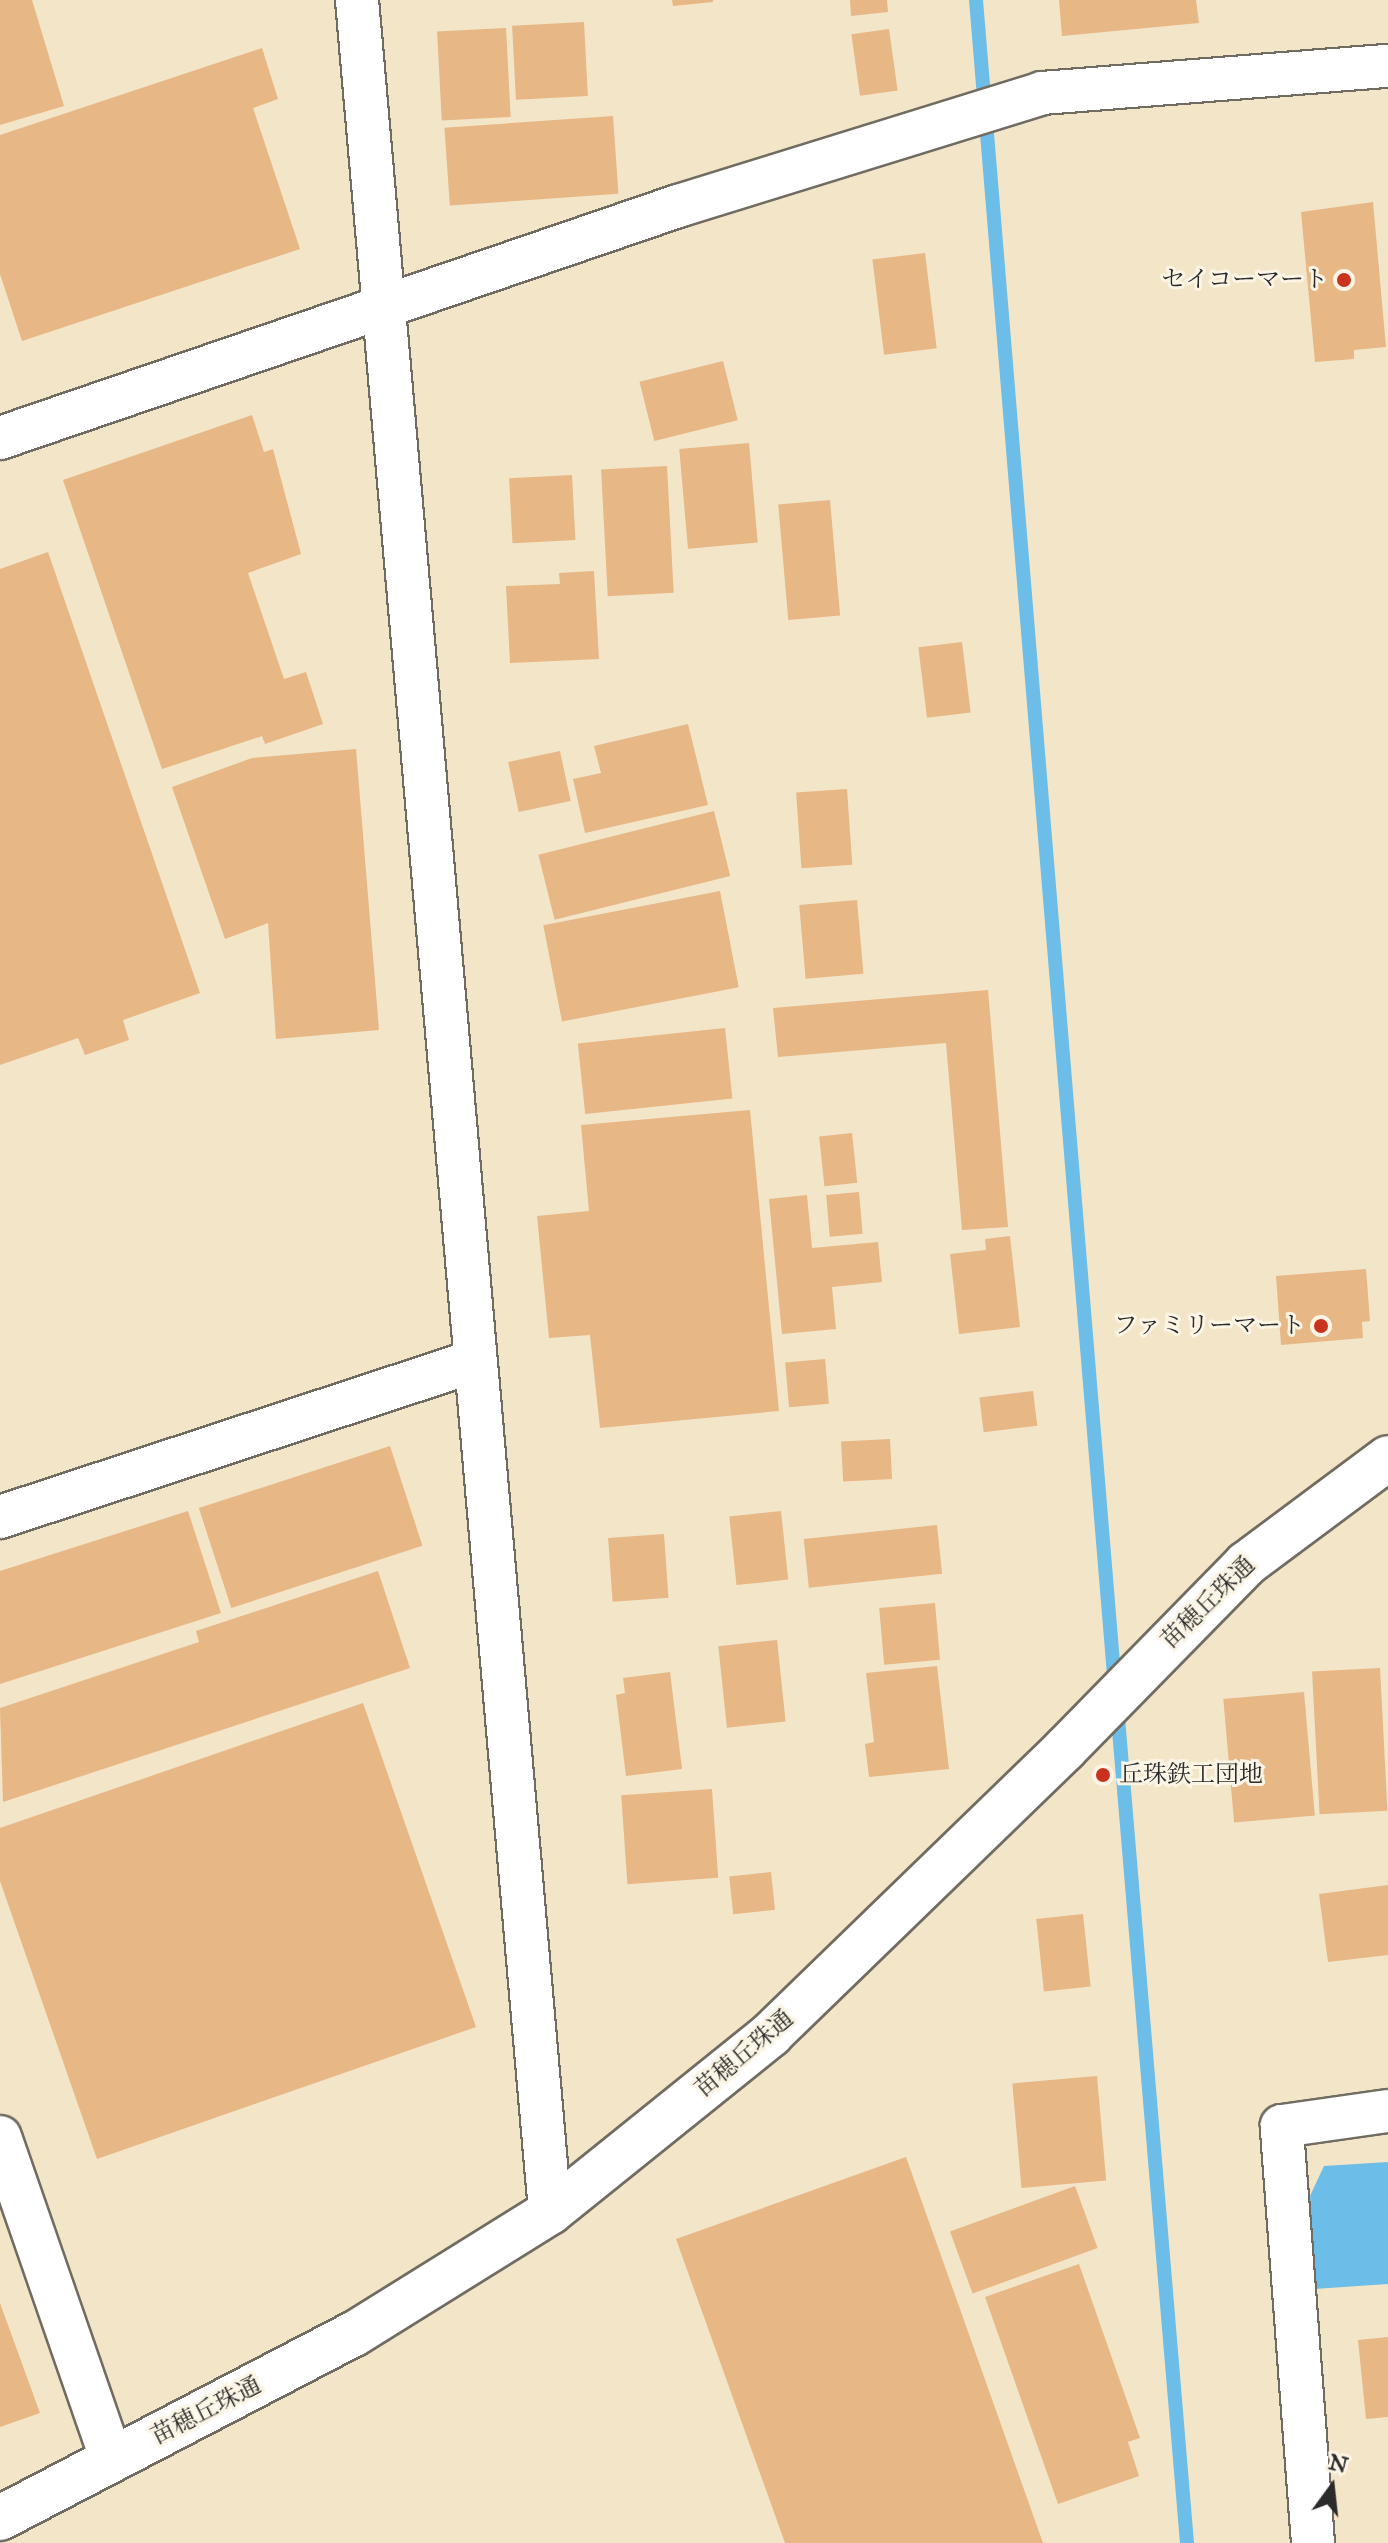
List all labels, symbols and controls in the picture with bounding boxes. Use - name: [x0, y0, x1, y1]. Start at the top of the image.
- place label: セイコーマート: [1160, 266, 1328, 294]
- marker: セイコーマート: [1335, 271, 1353, 289]
- place label: ファミリーマート: [1113, 1312, 1305, 1340]
- marker: ファミリーマート: [1312, 1317, 1330, 1335]
- street label: 苗穂丘珠通: [1155, 1551, 1261, 1655]
- place label: 丘珠鉄工団地: [1119, 1761, 1263, 1789]
- marker: 丘珠鉄工団地: [1094, 1766, 1112, 1784]
- street label: 苗穂丘珠通: [689, 2004, 799, 2104]
- street label: 苗穂丘珠通: [146, 2371, 266, 2451]
- north arrow: [1292, 2447, 1372, 2527]
- text: N: [1326, 2448, 1351, 2479]

